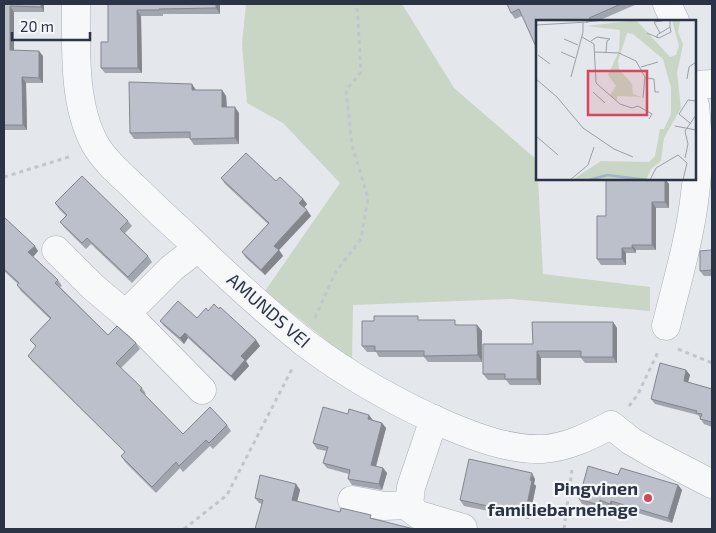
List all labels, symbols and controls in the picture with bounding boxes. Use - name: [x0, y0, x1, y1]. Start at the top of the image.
- scale bar: [12, 10, 90, 42]
- text: 20 m: [20, 17, 54, 35]
- inset map: [536, 20, 696, 180]
- street label: AMUNDS VEI: [223, 268, 315, 352]
- place label: Pingvinen familiebarnehage: [487, 477, 638, 520]
- marker: Pingvinen familiebarnehage: [642, 492, 654, 504]

